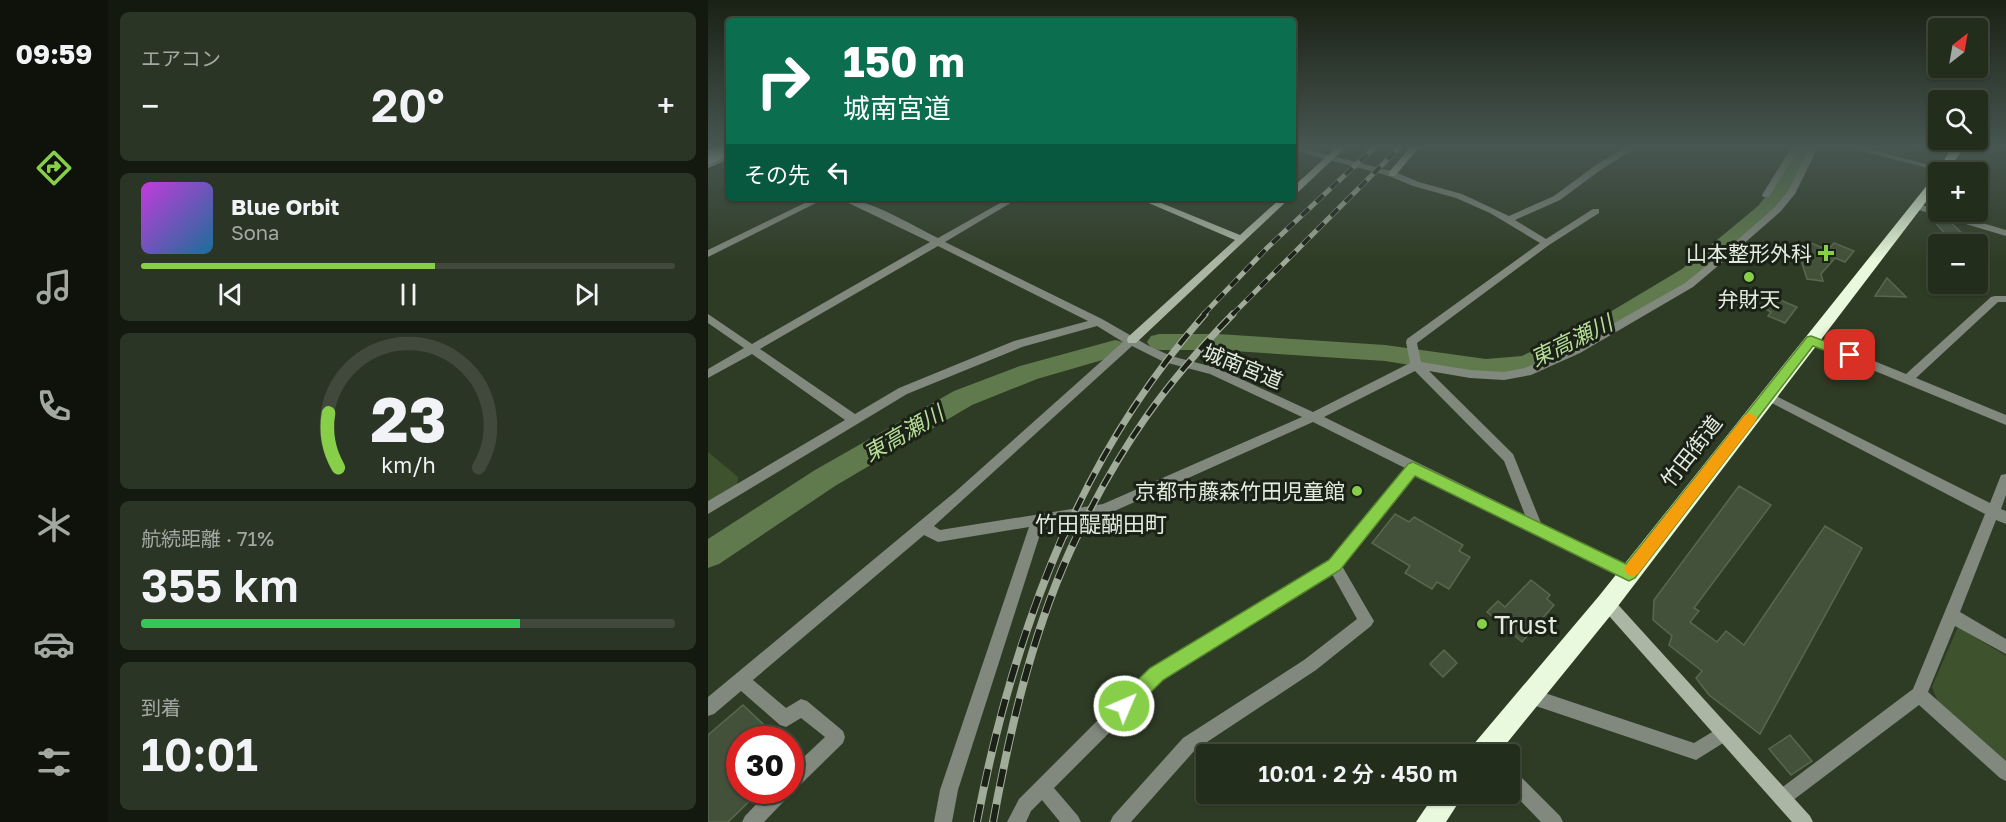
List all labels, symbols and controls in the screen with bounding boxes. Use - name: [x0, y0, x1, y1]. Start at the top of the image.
- north arrow: [1928, 18, 1988, 78]
- map controls: [1928, 18, 1988, 294]
- text: 150 m: [843, 36, 965, 86]
- text: 09:59: [16, 38, 92, 70]
- icon: right: [744, 42, 822, 120]
- text: エアコン: [141, 46, 221, 70]
- text: 20°: [371, 78, 445, 132]
- text: −: [141, 86, 159, 125]
- text: +: [657, 86, 675, 125]
- button: search: [1928, 90, 1988, 150]
- text: 城南宮道: [843, 92, 951, 124]
- icon: directions: [33, 147, 75, 189]
- icon: left: [822, 156, 855, 189]
- text: その先: [744, 161, 810, 188]
- button: +: [1928, 162, 1988, 222]
- text: Blue Orbit: [231, 193, 339, 220]
- text: Sona: [231, 220, 279, 244]
- button: −: [1928, 234, 1988, 294]
- place label: 山本整形外科: [1686, 240, 1812, 266]
- marker: 山本整形外科: [1817, 244, 1835, 262]
- icon: music: [33, 266, 75, 308]
- marker: 弁財天: [1742, 270, 1756, 284]
- icon: previous: [214, 278, 247, 311]
- icon: pause: [392, 278, 425, 311]
- icon: next: [570, 278, 603, 311]
- place label: 弁財天: [1718, 286, 1781, 312]
- water label: 東高瀬川: [1526, 308, 1618, 371]
- pin: [1824, 329, 1875, 380]
- street label: 城南宮道: [1199, 338, 1287, 394]
- icon: arrive: [1833, 338, 1866, 371]
- text: 23: [370, 381, 446, 456]
- icon: phone: [33, 385, 75, 427]
- water label: 東高瀬川: [858, 398, 950, 467]
- street label: 竹田街道: [1655, 410, 1727, 492]
- text: km/h: [381, 452, 435, 478]
- place label: 京都市藤森竹田児童館: [1135, 478, 1345, 504]
- marker: 京都市藤森竹田児童館: [1350, 484, 1364, 498]
- icon: climate: [33, 504, 75, 546]
- district label: 竹田醍醐田町: [1035, 510, 1167, 537]
- text: 航続距離 · 71%: [141, 526, 274, 550]
- text: 355 km: [141, 558, 299, 612]
- place label: Trust: [1494, 609, 1558, 640]
- marker: Trust: [1475, 617, 1489, 631]
- icon: car: [33, 623, 75, 665]
- position arrow: [1092, 674, 1156, 738]
- text: 到着: [141, 695, 181, 719]
- speed limit sign: 30: [726, 726, 804, 804]
- text: 10:01: [141, 727, 258, 781]
- icon: filters: [33, 741, 75, 783]
- text: 10:01 · 2 分 · 450 m: [1258, 760, 1458, 787]

